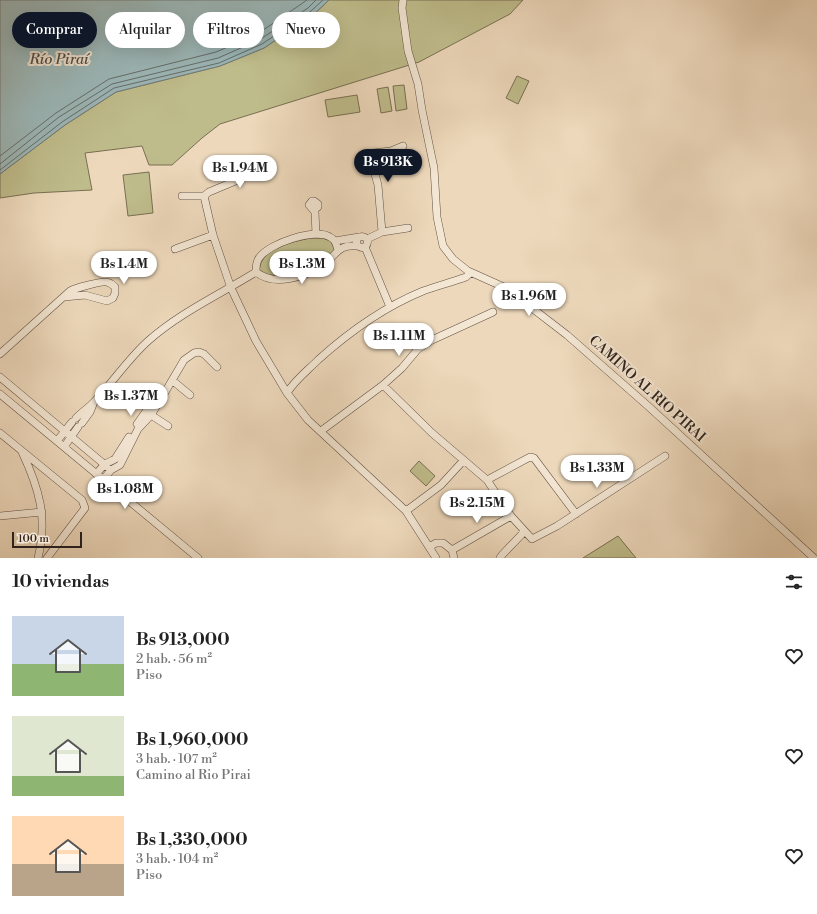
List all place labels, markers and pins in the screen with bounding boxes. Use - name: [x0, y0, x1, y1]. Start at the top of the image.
- pin: Bs 913K: [351, 149, 425, 183]
- pin: Bs 1.94M: [199, 155, 281, 189]
- pin: Bs 1.4M: [87, 251, 161, 285]
- pin: Bs 1.3M: [265, 251, 339, 285]
- pin: Bs 1.96M: [488, 283, 570, 317]
- pin: Bs 1.11M: [358, 323, 440, 357]
- pin: Bs 1.37M: [90, 383, 172, 417]
- pin: Bs 1.33M: [556, 455, 638, 489]
- pin: Bs 1.08M: [84, 476, 166, 510]
- pin: Bs 2.15M: [436, 490, 518, 524]

